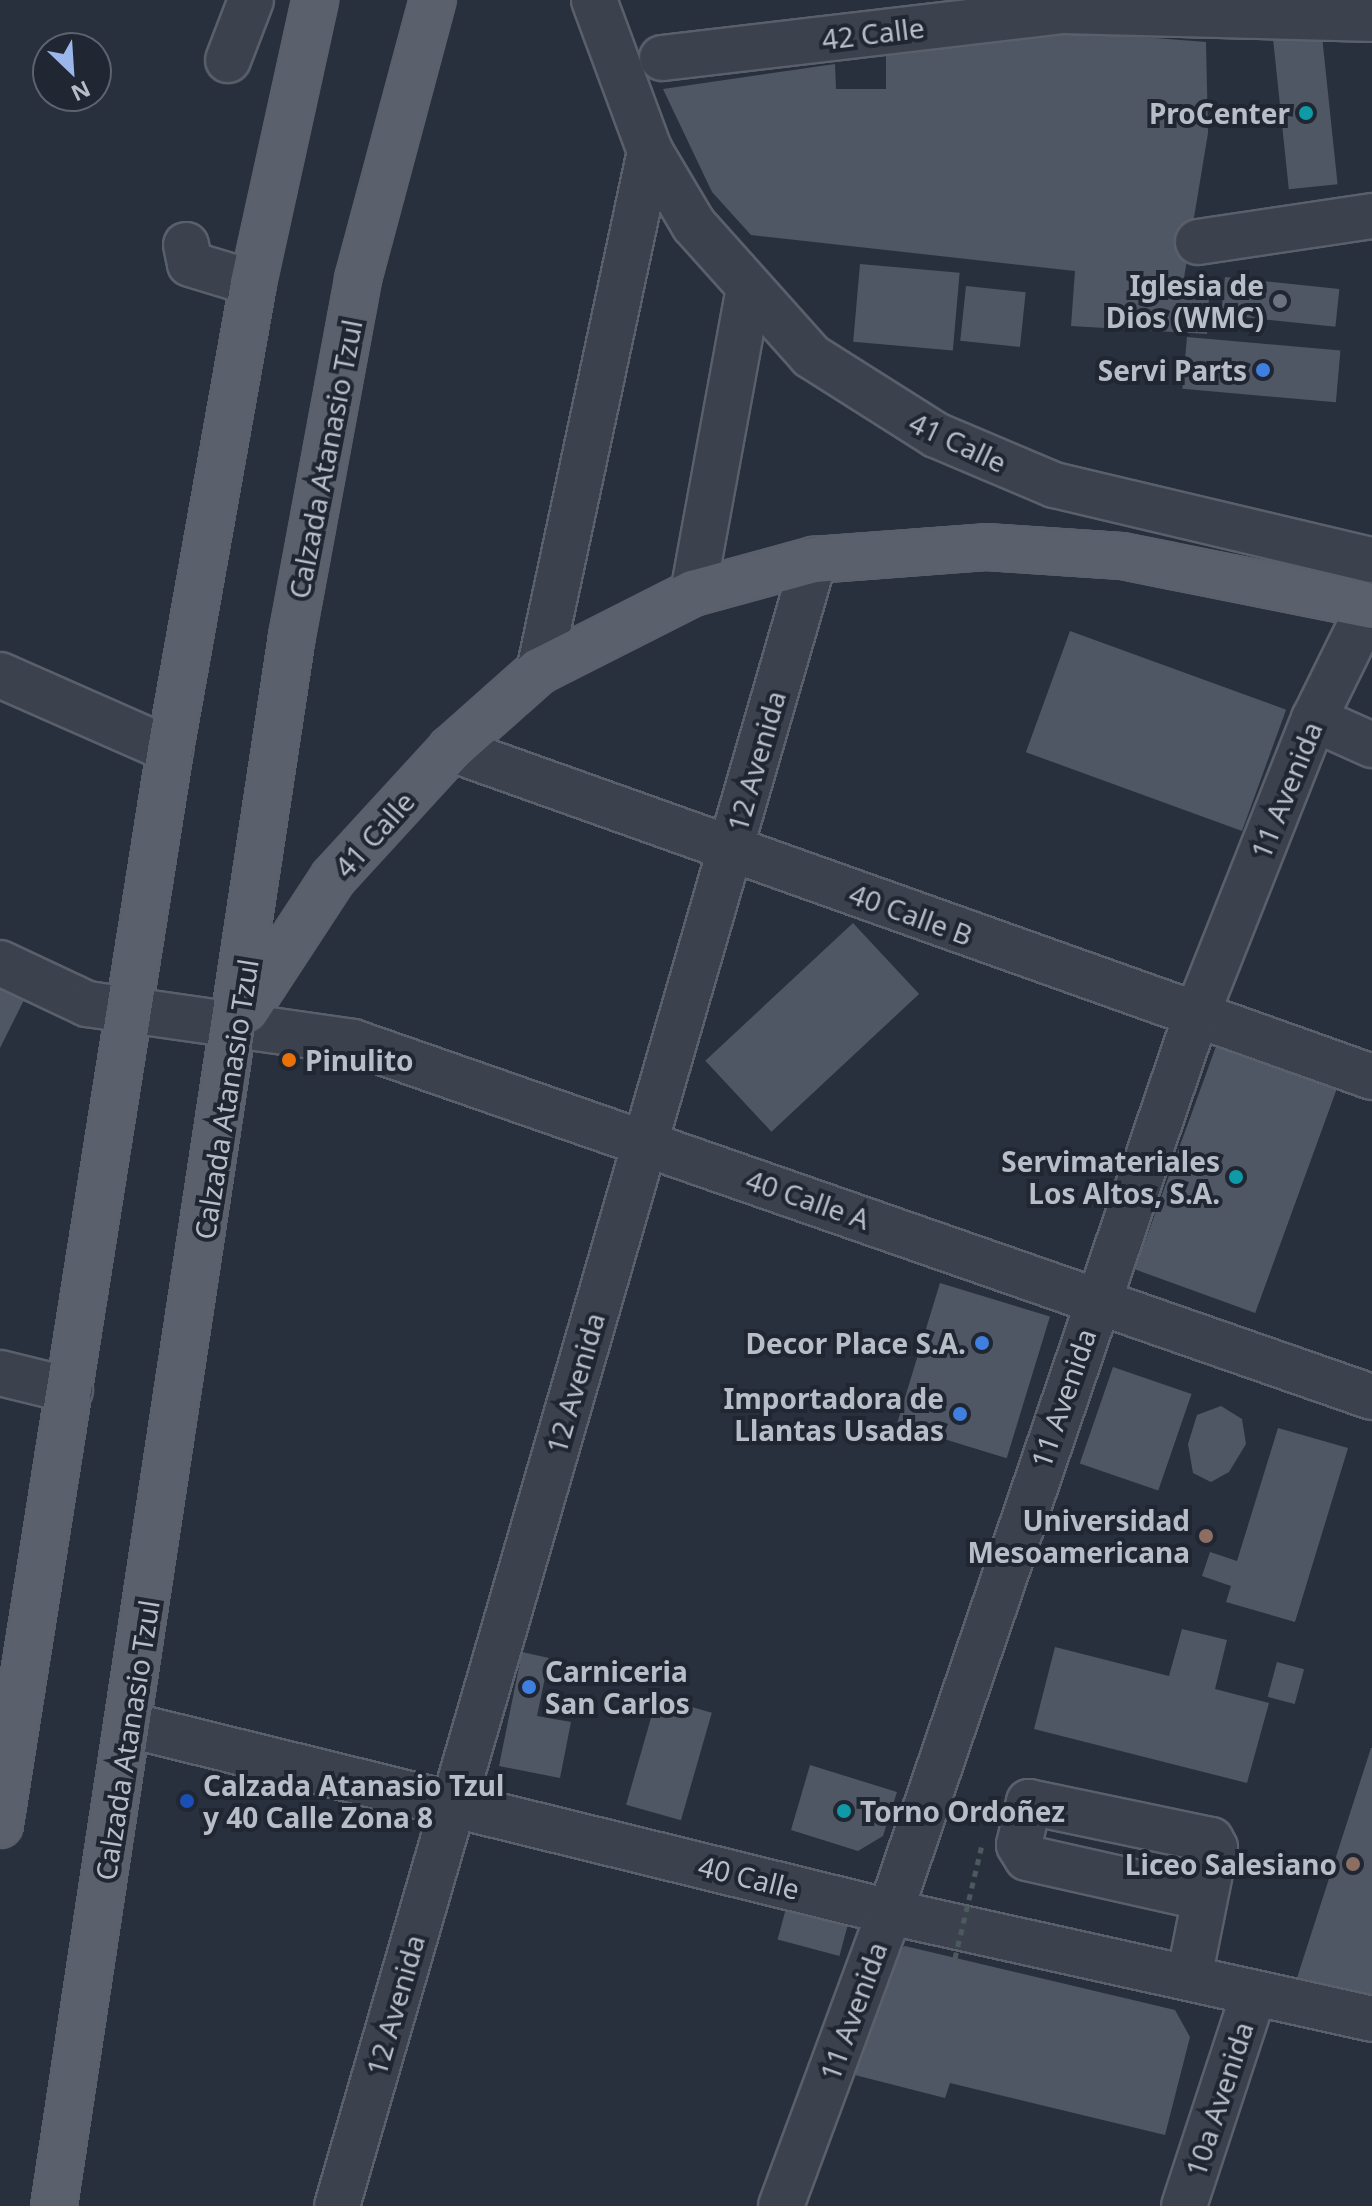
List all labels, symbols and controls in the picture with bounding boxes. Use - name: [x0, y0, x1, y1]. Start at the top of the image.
- street label: 42 Calle: [820, 10, 926, 56]
- north arrow: [32, 32, 112, 112]
- text: N: [67, 75, 96, 109]
- place label: ProCenter: [1149, 96, 1290, 130]
- marker: ProCenter: [1297, 104, 1315, 122]
- place label: Iglesia de Dios (WMC): [1106, 268, 1264, 334]
- marker: Iglesia de Dios (WMC): [1271, 292, 1289, 310]
- street label: Calzada Atanasio Tzul: [281, 317, 369, 601]
- place label: Servi Parts: [1098, 353, 1247, 387]
- marker: Servi Parts: [1254, 361, 1272, 379]
- street label: 41 Calle: [904, 405, 1012, 479]
- street label: 12 Avenida: [720, 687, 792, 835]
- street label: 11 Avenida: [1243, 717, 1329, 863]
- street label: 41 Calle: [327, 785, 421, 883]
- street label: 40 Calle B: [845, 876, 977, 952]
- street label: Calzada Atanasio Tzul: [187, 956, 265, 1242]
- place label: Pinulito: [305, 1043, 414, 1077]
- marker: Pinulito: [280, 1051, 298, 1069]
- place label: Servimateriales Los Altos, S.A.: [1001, 1144, 1220, 1210]
- street label: 40 Calle A: [742, 1162, 874, 1236]
- marker: Servimateriales Los Altos, S.A.: [1227, 1168, 1245, 1186]
- street label: 12 Avenida: [539, 1309, 611, 1457]
- street label: 11 Avenida: [1024, 1324, 1102, 1472]
- place label: Decor Place S.A.: [746, 1326, 966, 1360]
- marker: Decor Place S.A.: [973, 1334, 991, 1352]
- place label: Importadora de Llantas Usadas: [724, 1381, 944, 1447]
- marker: Importadora de Llantas Usadas: [951, 1405, 969, 1423]
- place label: Universidad Mesoamericana: [967, 1503, 1190, 1569]
- marker: Universidad Mesoamericana: [1197, 1527, 1215, 1545]
- street label: Calzada Atanasio Tzul: [88, 1597, 166, 1883]
- place label: Carniceria San Carlos: [545, 1654, 690, 1720]
- marker: Carniceria San Carlos: [520, 1678, 538, 1696]
- place label: Calzada Atanasio Tzul y 40 Calle Zona 8: [203, 1768, 504, 1834]
- marker: Calzada Atanasio Tzul y 40 Calle Zona 8: [178, 1792, 196, 1810]
- place label: Torno Ordoñez: [860, 1794, 1065, 1828]
- marker: Torno Ordoñez: [835, 1802, 853, 1820]
- place label: Liceo Salesiano: [1125, 1847, 1337, 1881]
- street label: 40 Calle: [695, 1848, 803, 1906]
- marker: Liceo Salesiano: [1344, 1855, 1362, 1873]
- street label: 12 Avenida: [359, 1931, 431, 2079]
- street label: 11 Avenida: [812, 1937, 894, 2085]
- street label: 10a Avenida: [1178, 2018, 1260, 2180]

